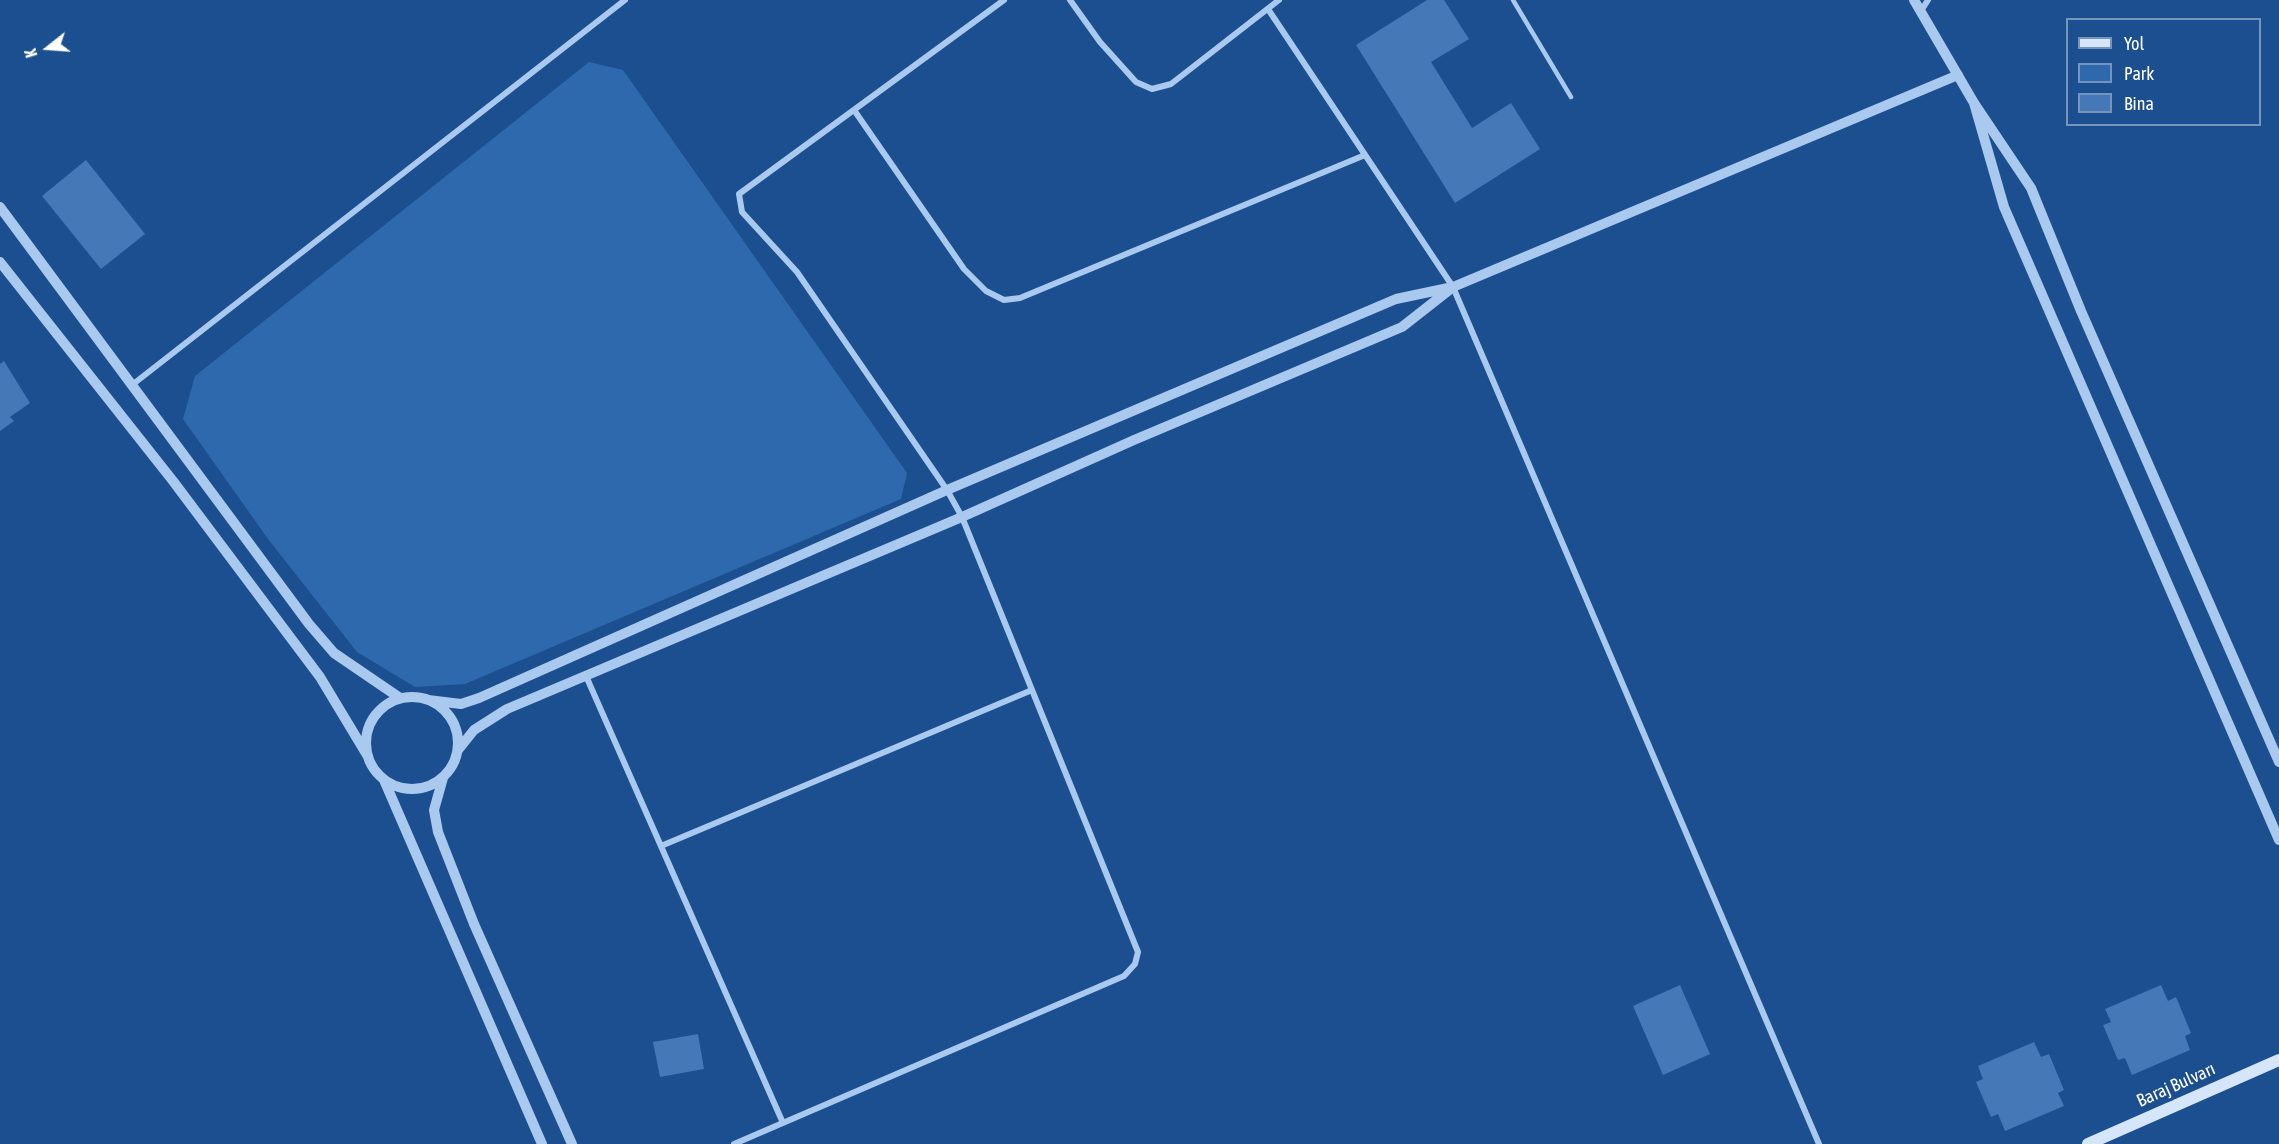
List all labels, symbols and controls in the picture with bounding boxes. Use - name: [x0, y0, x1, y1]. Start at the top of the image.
- north arrow: [18, 18, 78, 78]
- legend: [2066, 18, 2261, 126]
- text: Yol: [2124, 33, 2144, 54]
- text: K: [21, 47, 41, 60]
- text: Park: [2124, 63, 2154, 84]
- text: Bina: [2124, 93, 2154, 114]
- street label: Baraj Bulvarı: [2133, 1058, 2219, 1112]

